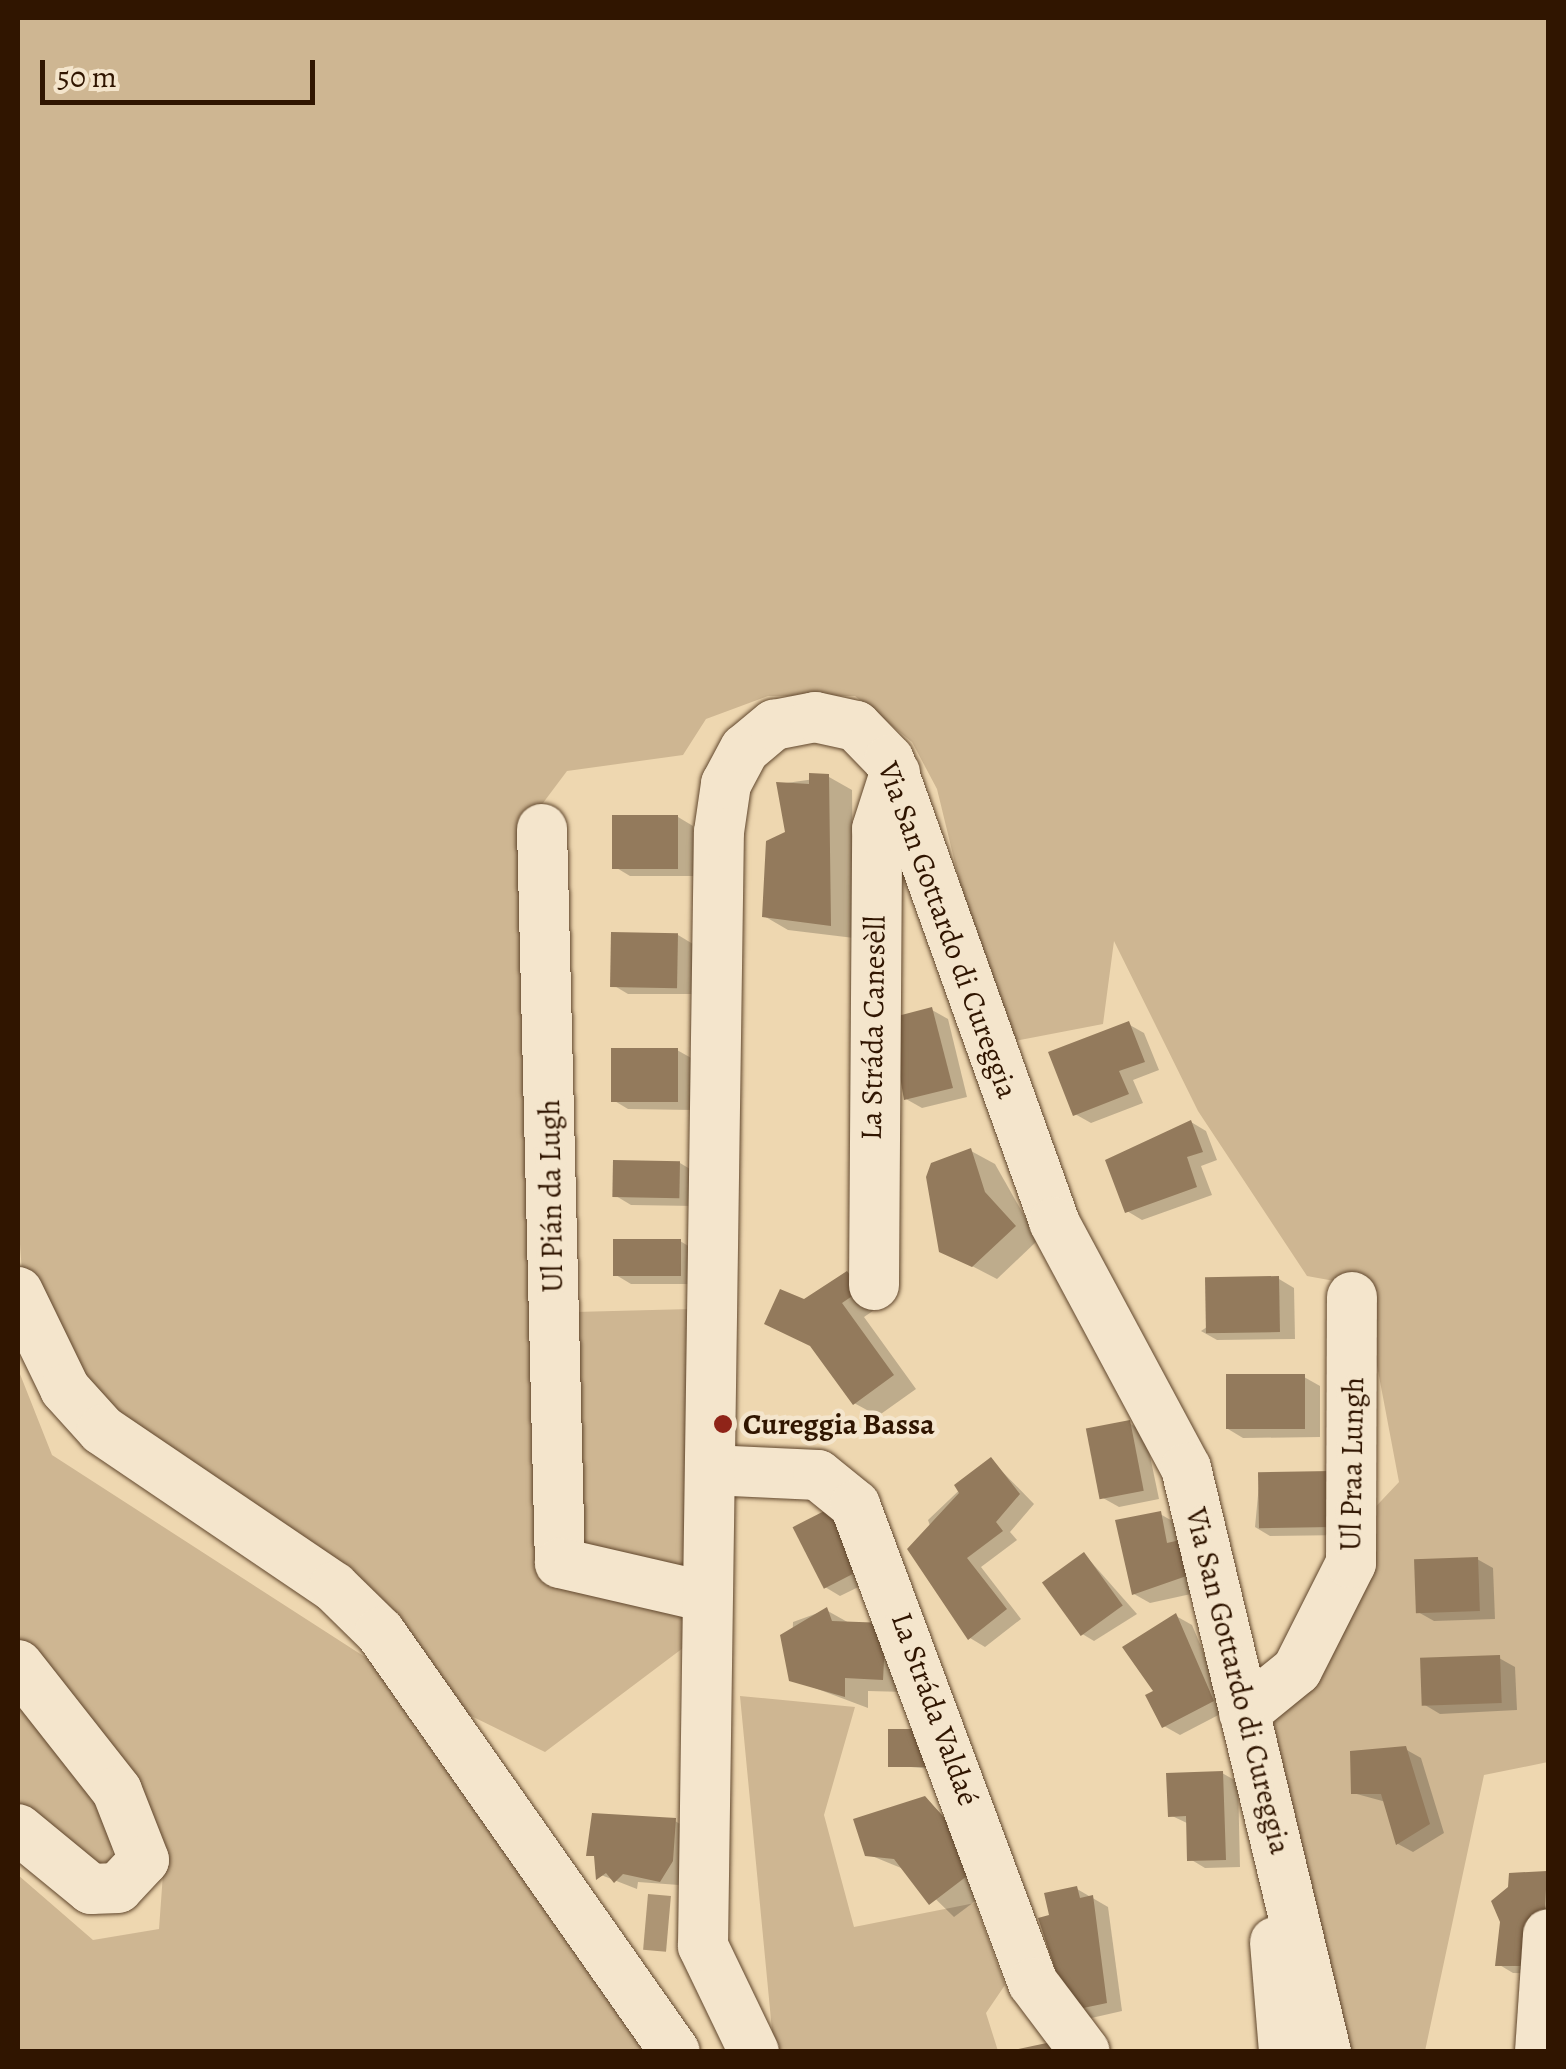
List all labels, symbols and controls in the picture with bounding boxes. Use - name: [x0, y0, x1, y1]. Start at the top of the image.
- scale bar: [45, 40, 320, 102]
- text: 50 m: [57, 57, 117, 97]
- street label: Via San Gottardo di Cureggia: [870, 757, 1026, 1103]
- street label: La Stráda Canesèll: [853, 915, 893, 1141]
- street label: Ul Pián da Lugh: [531, 1099, 571, 1293]
- street label: Ul Praa Lungh: [1332, 1377, 1372, 1551]
- place label: Cureggia Bassa: [743, 1406, 935, 1442]
- marker: Cureggia Bassa: [712, 1413, 734, 1435]
- street label: Via San Gottardo di Cureggia: [1177, 1504, 1299, 1858]
- street label: La Stráda Valdaé: [883, 1608, 987, 1810]

